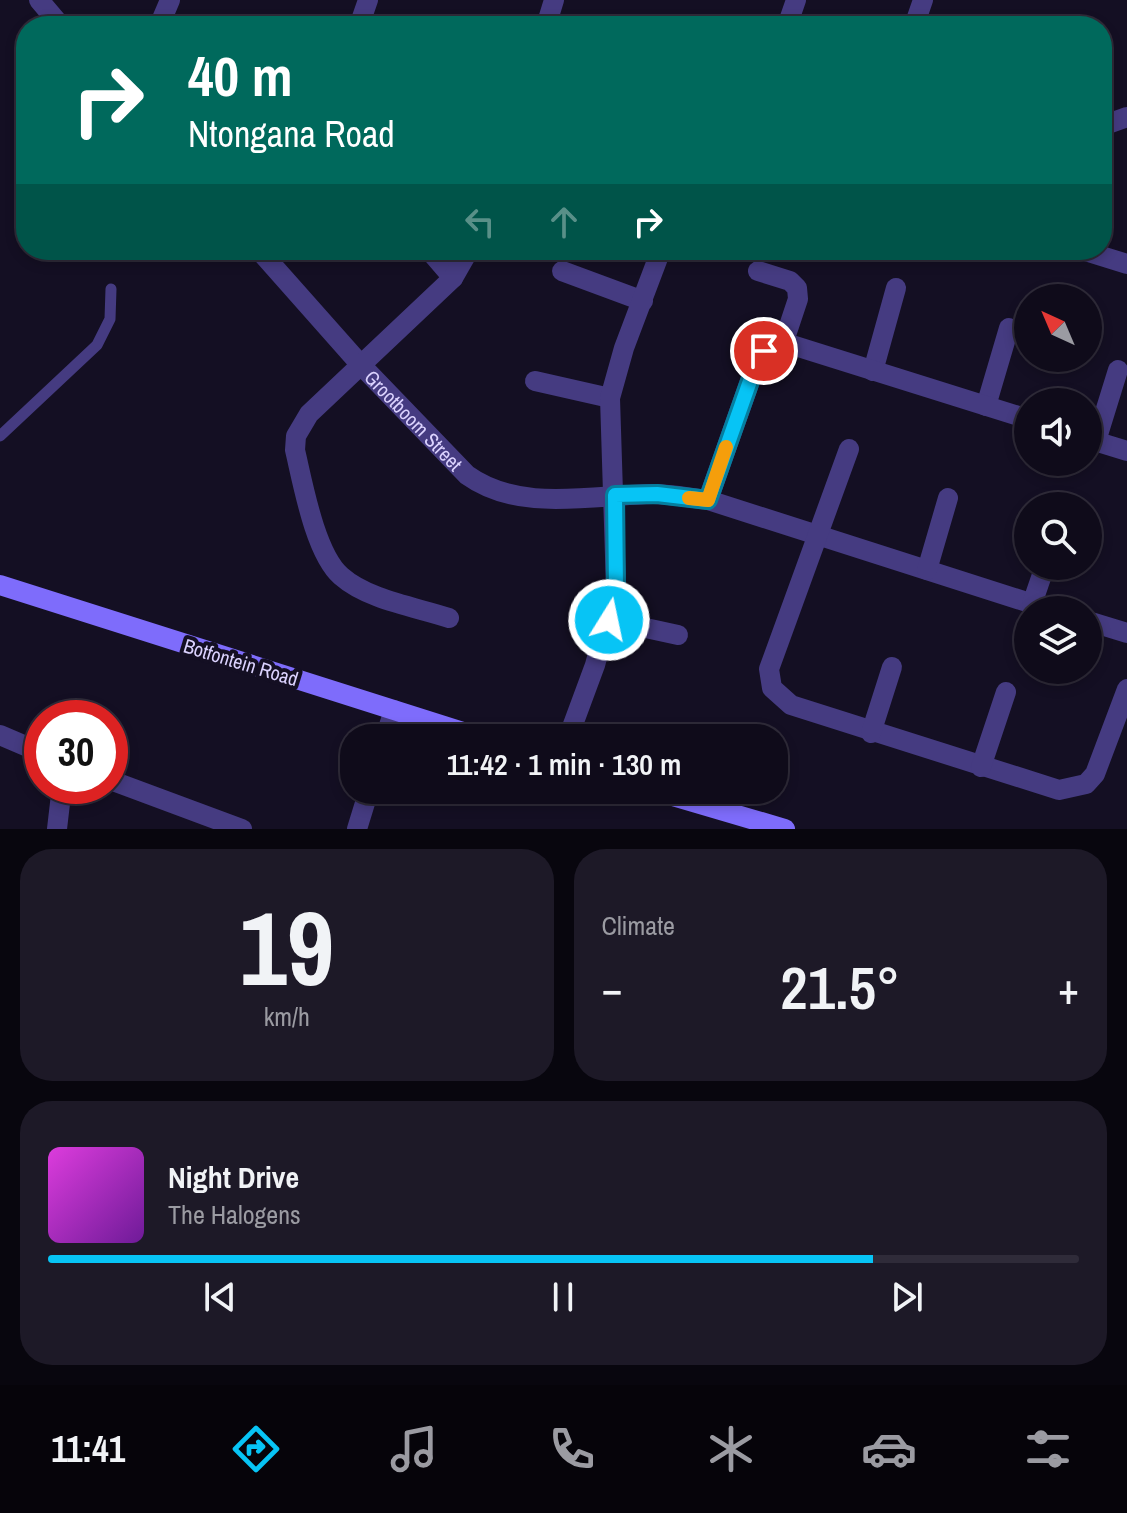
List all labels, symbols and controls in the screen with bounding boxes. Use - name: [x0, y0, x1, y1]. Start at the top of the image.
- text: 40 m: [188, 38, 293, 113]
- icon: right: [56, 48, 160, 152]
- text: Ntongana Road: [188, 110, 395, 158]
- icon: left: [458, 200, 502, 244]
- icon: ahead: [542, 200, 586, 244]
- icon: right: [626, 200, 670, 244]
- north arrow: [1014, 284, 1102, 372]
- map controls: [1014, 284, 1102, 684]
- pin: [730, 317, 798, 385]
- icon: arrive: [742, 329, 786, 373]
- street label: Grootboom Street: [359, 364, 469, 477]
- button: sound: [1014, 388, 1102, 476]
- button: search: [1014, 492, 1102, 580]
- position arrow: [567, 578, 651, 662]
- button: layers: [1014, 596, 1102, 684]
- street label: Botfontein Road: [180, 632, 302, 692]
- speed limit sign: 30: [24, 700, 128, 804]
- text: 11:42 · 1 min · 130 m: [447, 744, 681, 784]
- text: 19: [239, 877, 334, 1017]
- text: Climate: [602, 908, 675, 943]
- text: 21.5°: [780, 947, 900, 1028]
- text: −: [602, 958, 623, 1018]
- text: +: [1058, 958, 1079, 1018]
- text: km/h: [264, 999, 310, 1034]
- text: Night Drive: [168, 1157, 299, 1197]
- text: The Halogens: [168, 1197, 301, 1232]
- icon: previous: [198, 1275, 242, 1319]
- icon: pause: [541, 1275, 585, 1319]
- icon: next: [885, 1275, 929, 1319]
- icon: directions: [228, 1421, 284, 1477]
- icon: music: [386, 1421, 442, 1477]
- icon: phone: [544, 1421, 600, 1477]
- icon: climate: [703, 1421, 759, 1477]
- icon: car: [861, 1421, 917, 1477]
- icon: filters: [1020, 1421, 1076, 1477]
- text: 11:41: [51, 1425, 125, 1473]

